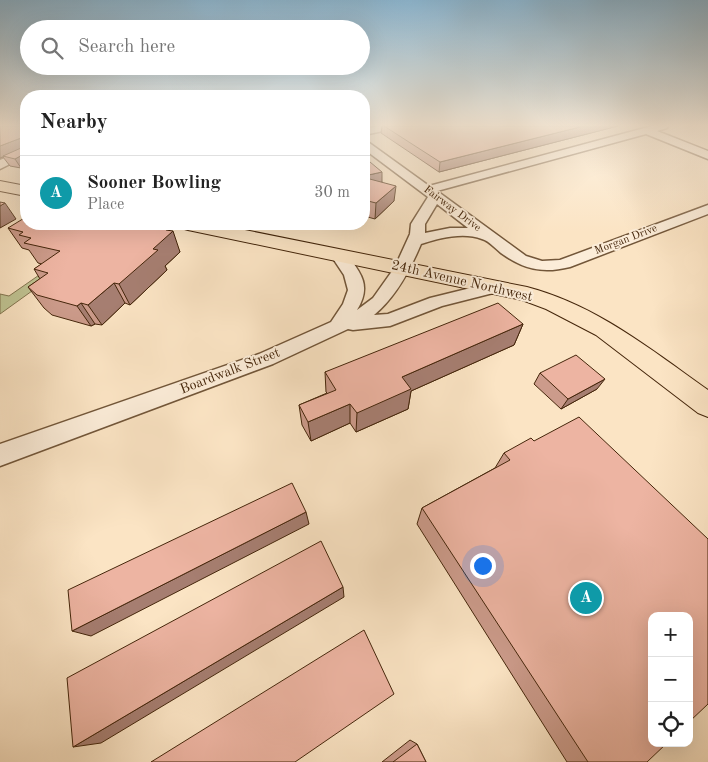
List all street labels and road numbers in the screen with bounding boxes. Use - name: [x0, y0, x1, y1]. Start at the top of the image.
- street label: Fairway Drive: [421, 184, 483, 234]
- street label: Morgan Drive: [593, 223, 659, 257]
- street label: 24th Avenue Northwest: [390, 258, 534, 304]
- street label: Boardwalk Street: [178, 345, 282, 397]

